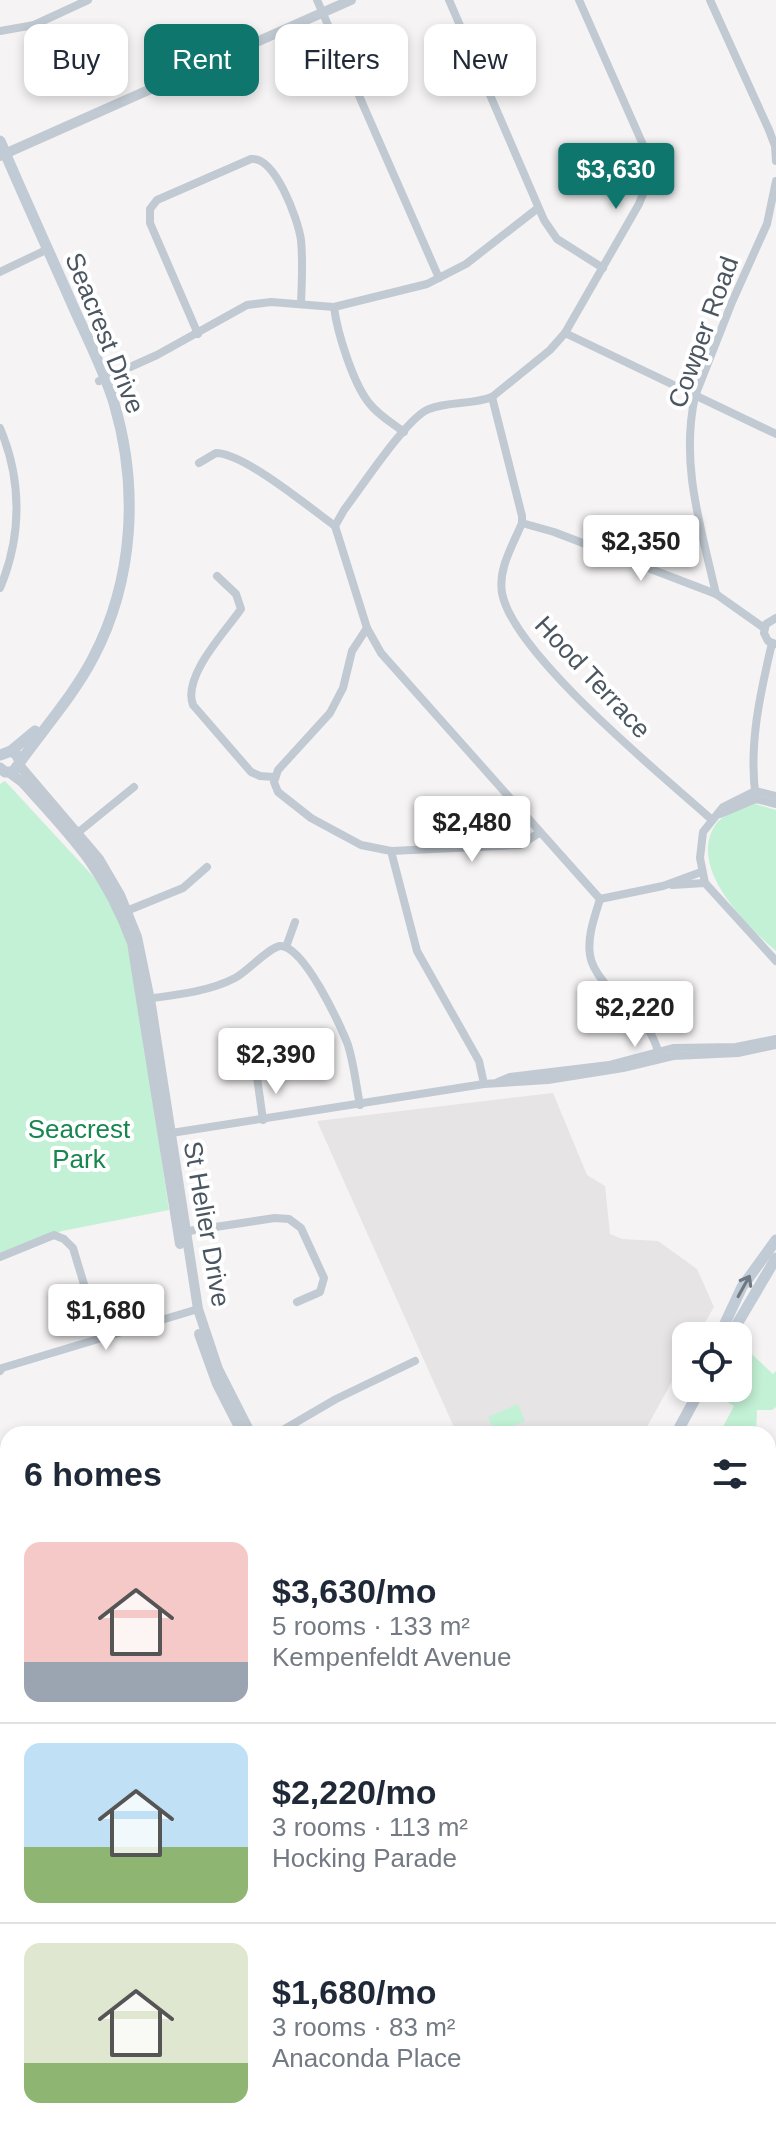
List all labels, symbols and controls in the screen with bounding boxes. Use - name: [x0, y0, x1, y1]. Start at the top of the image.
- chip: Buy: [24, 24, 128, 96]
- chip: Rent: [144, 24, 259, 96]
- chip: Filters: [275, 24, 408, 96]
- chip: New: [424, 24, 536, 96]
- pin: $3,630: [551, 143, 681, 211]
- text: $3,630: [576, 154, 656, 184]
- street label: Seacrest Drive: [59, 248, 151, 418]
- street label: Cowper Road: [662, 252, 744, 412]
- pin: $2,350: [576, 515, 706, 583]
- text: $2,350: [601, 526, 681, 556]
- street label: Hood Terrace: [529, 610, 657, 744]
- pin: $2,480: [407, 796, 537, 864]
- text: $2,480: [432, 807, 512, 837]
- pin: $2,220: [570, 981, 700, 1049]
- text: $2,220: [595, 992, 675, 1022]
- pin: $2,390: [211, 1028, 341, 1096]
- text: $2,390: [236, 1039, 316, 1069]
- park label: Seacrest Park: [28, 1114, 131, 1174]
- street label: St Helier Drive: [178, 1139, 236, 1309]
- one-way arrow: [736, 1275, 752, 1298]
- pin: $1,680: [41, 1284, 171, 1352]
- text: $1,680: [66, 1295, 146, 1325]
- map controls: [672, 1322, 752, 1402]
- button: locate: [672, 1322, 752, 1402]
- icon: filters: [708, 1452, 752, 1496]
- text: 6 homes: [24, 1455, 162, 1493]
- text: $3,630/mo: [272, 1572, 436, 1610]
- icon: home: [88, 1574, 184, 1670]
- text: 5 rooms · 133 m²: [272, 1611, 470, 1641]
- text: Kempenfeldt Avenue: [272, 1642, 511, 1672]
- text: $2,220/mo: [272, 1773, 436, 1811]
- icon: home: [88, 1775, 184, 1871]
- text: 3 rooms · 113 m²: [272, 1812, 468, 1842]
- text: Hocking Parade: [272, 1843, 457, 1873]
- text: $1,680/mo: [272, 1973, 436, 2011]
- icon: home: [88, 1975, 184, 2071]
- text: 3 rooms · 83 m²: [272, 2012, 456, 2042]
- text: Anaconda Place: [272, 2043, 461, 2073]

